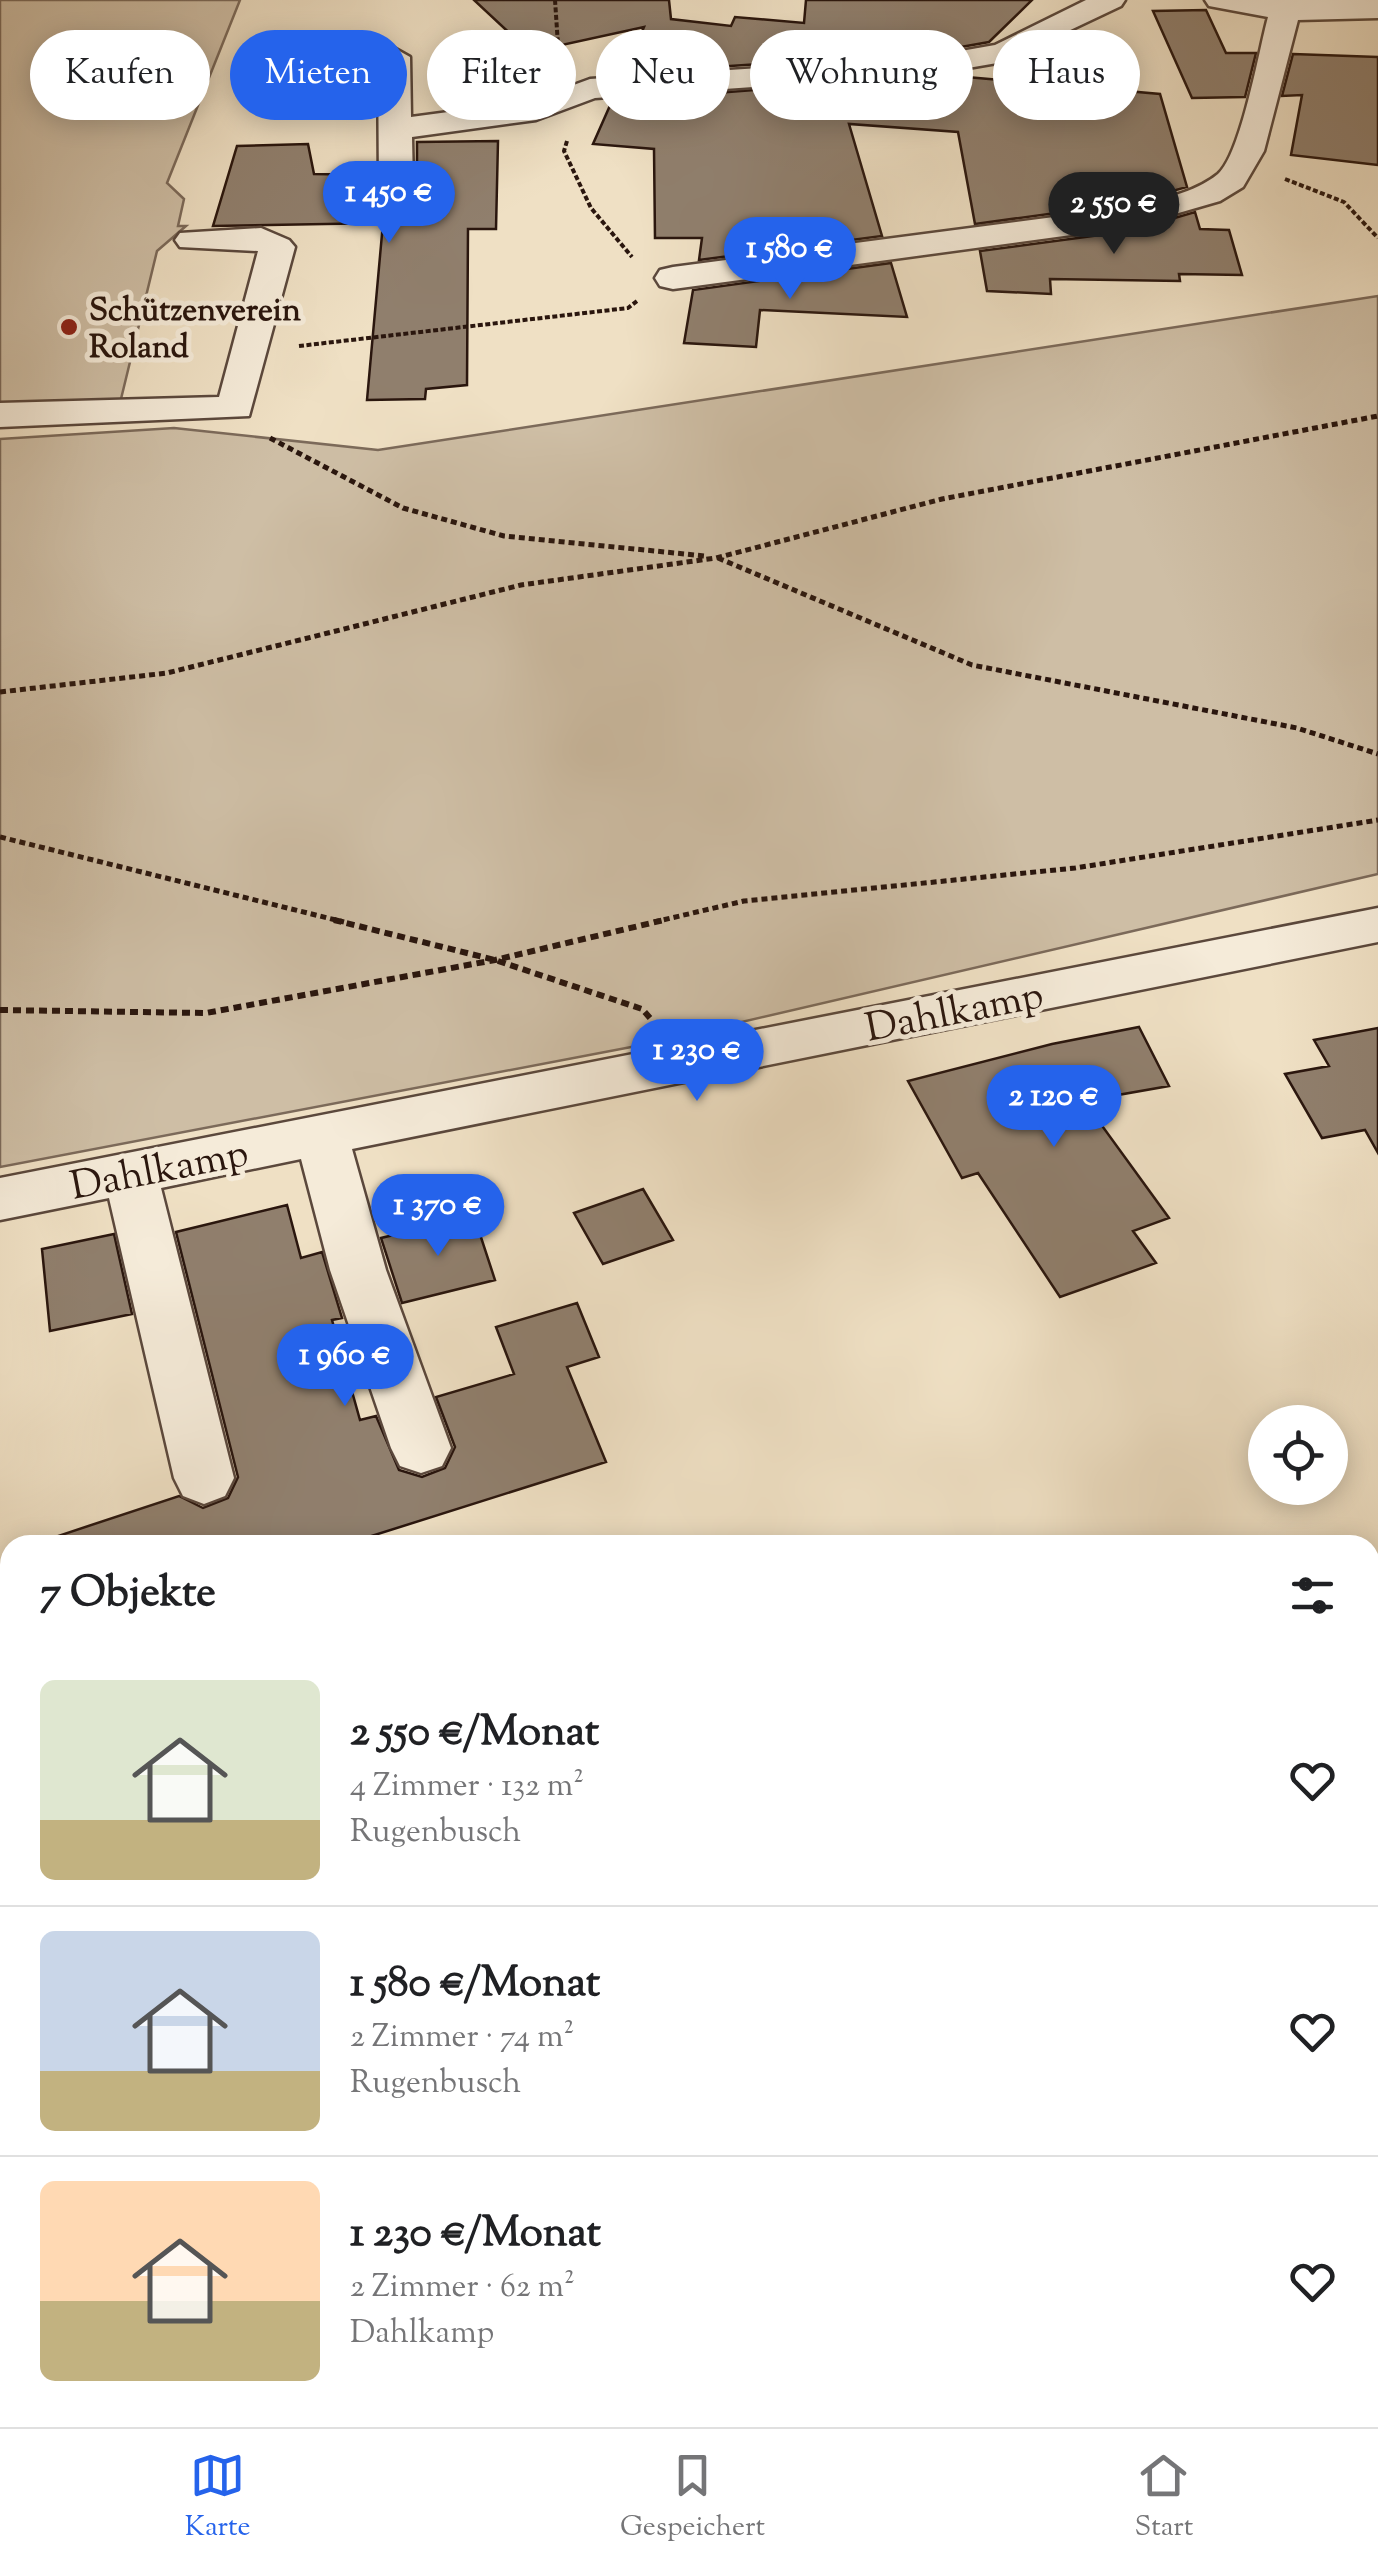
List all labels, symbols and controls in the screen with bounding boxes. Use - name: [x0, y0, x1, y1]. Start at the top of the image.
- chip: Kaufen: [30, 30, 210, 120]
- chip: Mieten: [230, 30, 407, 120]
- chip: Filter: [427, 30, 576, 120]
- chip: Neu: [596, 30, 730, 120]
- chip: Wohnung: [750, 30, 973, 120]
- chip: Haus: [993, 30, 1140, 120]
- pin: 1 450 €: [297, 161, 481, 246]
- text: 1 450 €: [345, 170, 433, 216]
- pin: 2 550 €: [1022, 172, 1206, 257]
- text: 2 550 €: [1070, 181, 1158, 227]
- pin: 1 580 €: [698, 217, 882, 302]
- text: 1 580 €: [746, 226, 834, 272]
- place label: Schützenverein Roland: [89, 289, 301, 372]
- marker: Schützenverein Roland: [58, 316, 80, 338]
- street label: Dahlkamp: [861, 969, 1049, 1060]
- pin: 1 230 €: [605, 1019, 789, 1104]
- text: 1 230 €: [653, 1028, 741, 1074]
- pin: 2 120 €: [962, 1065, 1146, 1150]
- text: 2 120 €: [1008, 1074, 1100, 1120]
- street label: Dahlkamp: [66, 1127, 254, 1218]
- pin: 1 370 €: [346, 1174, 530, 1259]
- text: 1 370 €: [393, 1183, 483, 1229]
- pin: 1 960 €: [253, 1324, 437, 1409]
- text: 1 960 €: [299, 1333, 391, 1379]
- map controls: [1248, 1405, 1348, 1505]
- button: locate: [1248, 1405, 1348, 1505]
- text: 7 Objekte: [40, 1565, 216, 1625]
- icon: filters: [1285, 1568, 1340, 1623]
- text: 2 550 €/Monat: [350, 1704, 599, 1764]
- icon: home: [120, 1720, 240, 1840]
- icon: heart: [1285, 1753, 1340, 1808]
- text: 4 Zimmer · 132 m²: [350, 1764, 584, 1810]
- text: Rugenbusch: [350, 1810, 521, 1856]
- text: 1 580 €/Monat: [350, 1955, 600, 2015]
- icon: home: [120, 1971, 240, 2091]
- icon: heart: [1285, 2004, 1340, 2059]
- text: 2 Zimmer · 74 m²: [350, 2015, 574, 2061]
- text: Rugenbusch: [350, 2061, 521, 2107]
- text: 1 230 €/Monat: [350, 2205, 601, 2265]
- icon: home: [120, 2221, 240, 2341]
- icon: heart: [1285, 2254, 1340, 2309]
- text: 2 Zimmer · 62 m²: [350, 2265, 575, 2311]
- text: Dahlkamp: [350, 2311, 494, 2357]
- tab: Karte: [185, 2448, 251, 2548]
- tab: Gespeichert: [620, 2448, 765, 2548]
- tab: Start: [1134, 2448, 1193, 2548]

